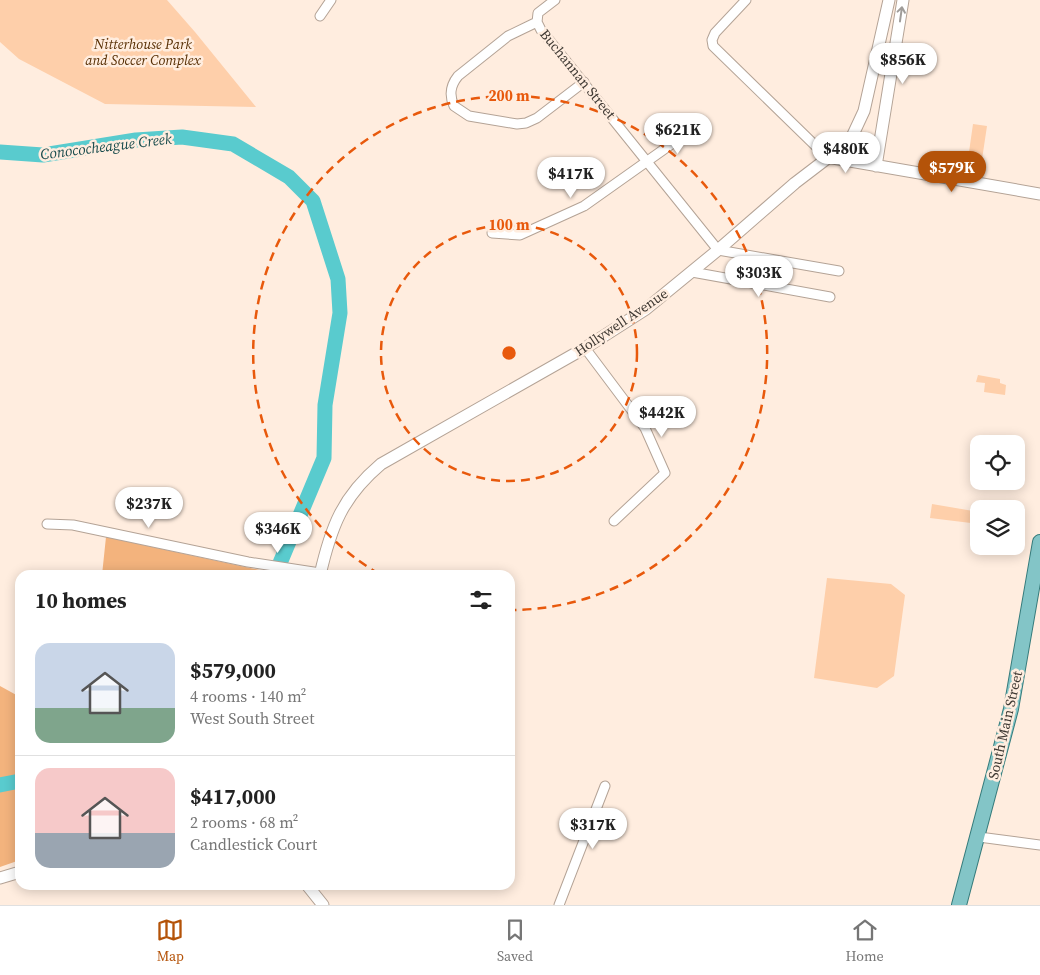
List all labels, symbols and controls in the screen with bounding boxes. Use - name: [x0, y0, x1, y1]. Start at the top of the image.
- one-way arrow: [896, 7, 906, 23]
- street label: Buchannan Street: [535, 25, 621, 124]
- park label: Nitterhouse Park and Soccer Complex: [85, 34, 202, 70]
- pin: $856K: [868, 42, 938, 85]
- text: $856K: [880, 48, 926, 70]
- text: 200 m: [488, 85, 530, 106]
- pin: $621K: [643, 112, 713, 155]
- text: $621K: [655, 118, 701, 140]
- water label: Conococheague Creek: [39, 127, 174, 164]
- pin: $480K: [811, 132, 881, 174]
- text: $480K: [823, 137, 869, 159]
- pin: $579K: [917, 150, 987, 193]
- pin: $417K: [536, 156, 606, 199]
- text: $579K: [929, 156, 975, 178]
- text: $417K: [548, 162, 594, 184]
- text: 100 m: [488, 214, 530, 235]
- pin: $303K: [724, 256, 794, 298]
- text: $303K: [736, 261, 782, 283]
- street label: Hollywell Avenue: [570, 283, 672, 361]
- centre of rings: [500, 344, 518, 362]
- pin: $442K: [627, 396, 697, 438]
- text: $442K: [639, 401, 685, 423]
- map controls: [970, 435, 1025, 555]
- button: locate: [970, 435, 1025, 490]
- pin: $237K: [114, 486, 184, 529]
- text: $237K: [126, 492, 172, 514]
- button: layers: [970, 500, 1025, 555]
- pin: $346K: [243, 512, 313, 554]
- text: $346K: [255, 517, 301, 539]
- text: 10 homes: [35, 586, 127, 615]
- icon: filters: [467, 586, 495, 614]
- text: $579,000: [190, 656, 276, 685]
- icon: home: [75, 663, 135, 723]
- street label: South Main Street: [983, 668, 1027, 781]
- text: 4 rooms · 140 m²: [190, 685, 306, 707]
- text: West South Street: [190, 707, 314, 729]
- text: $417,000: [190, 782, 276, 811]
- icon: home: [75, 788, 135, 848]
- pin: $317K: [558, 808, 628, 850]
- text: 2 rooms · 68 m²: [190, 811, 298, 833]
- text: $317K: [570, 813, 616, 835]
- text: Candlestick Court: [190, 833, 317, 855]
- tab: Map: [156, 916, 184, 966]
- tab: Saved: [497, 916, 533, 966]
- tab: Home: [845, 916, 884, 966]

